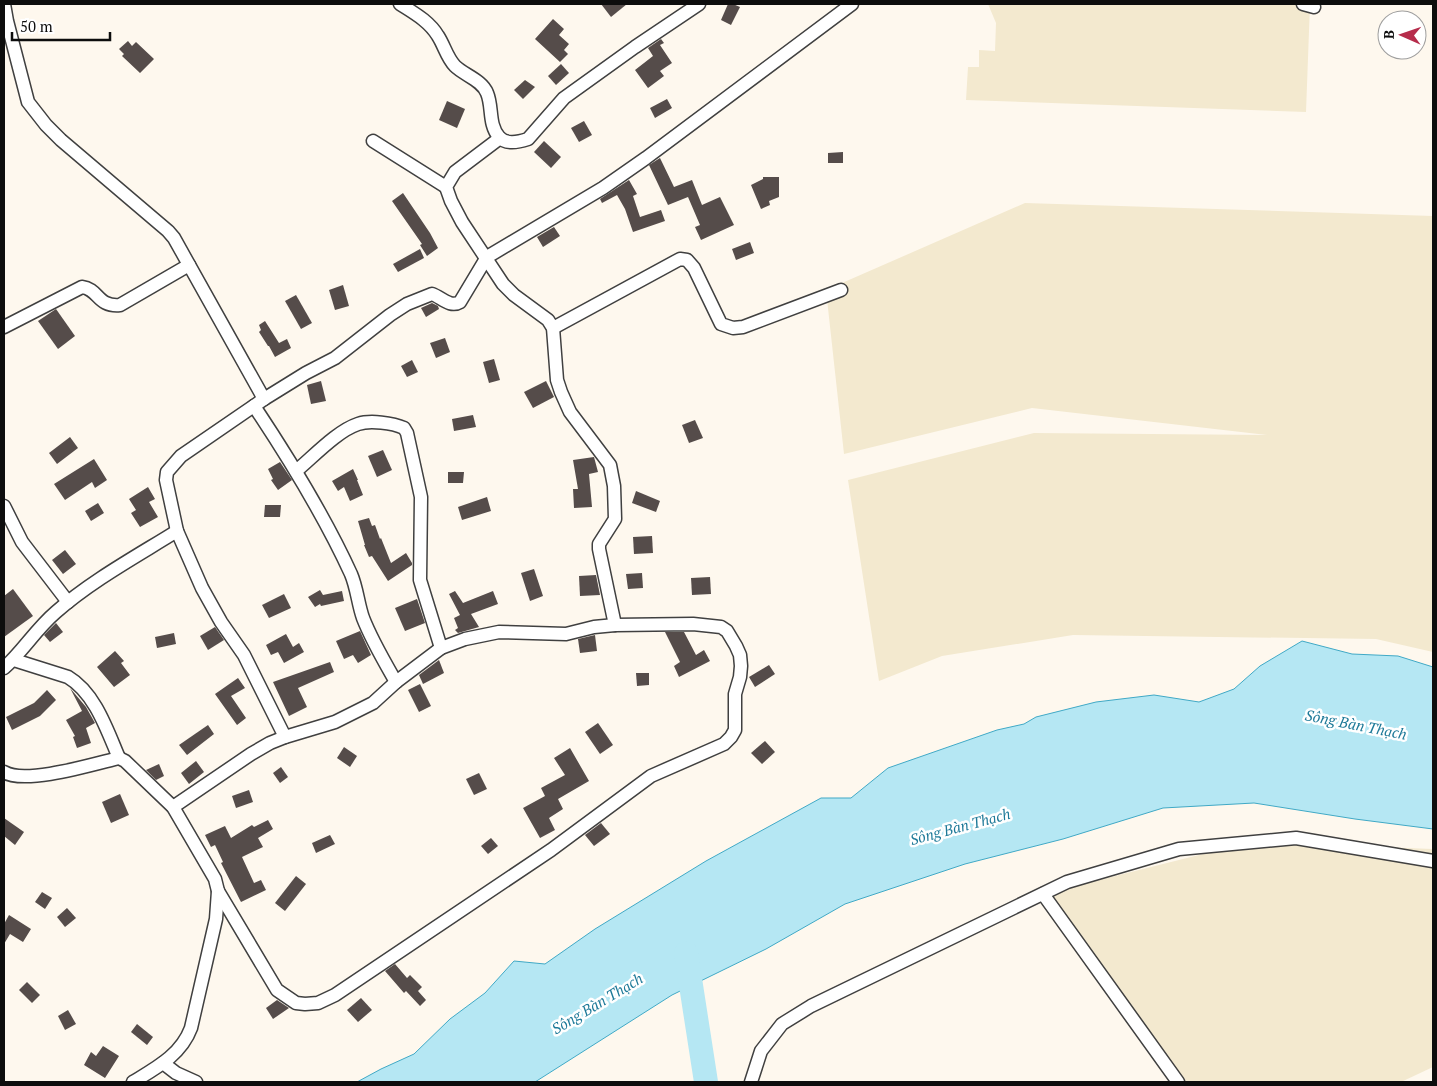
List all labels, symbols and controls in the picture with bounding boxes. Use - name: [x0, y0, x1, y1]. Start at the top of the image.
- scale bar: [12, 10, 110, 42]
- north arrow: [1377, 10, 1427, 60]
- text: 50 m: [20, 16, 53, 36]
- text: B: [1379, 30, 1398, 39]
- water label: Sông Bàn Thạch: [1303, 704, 1409, 744]
- water label: Sông Bàn Thạch: [908, 803, 1012, 849]
- water label: Sông Bàn Thạch: [548, 968, 646, 1038]

